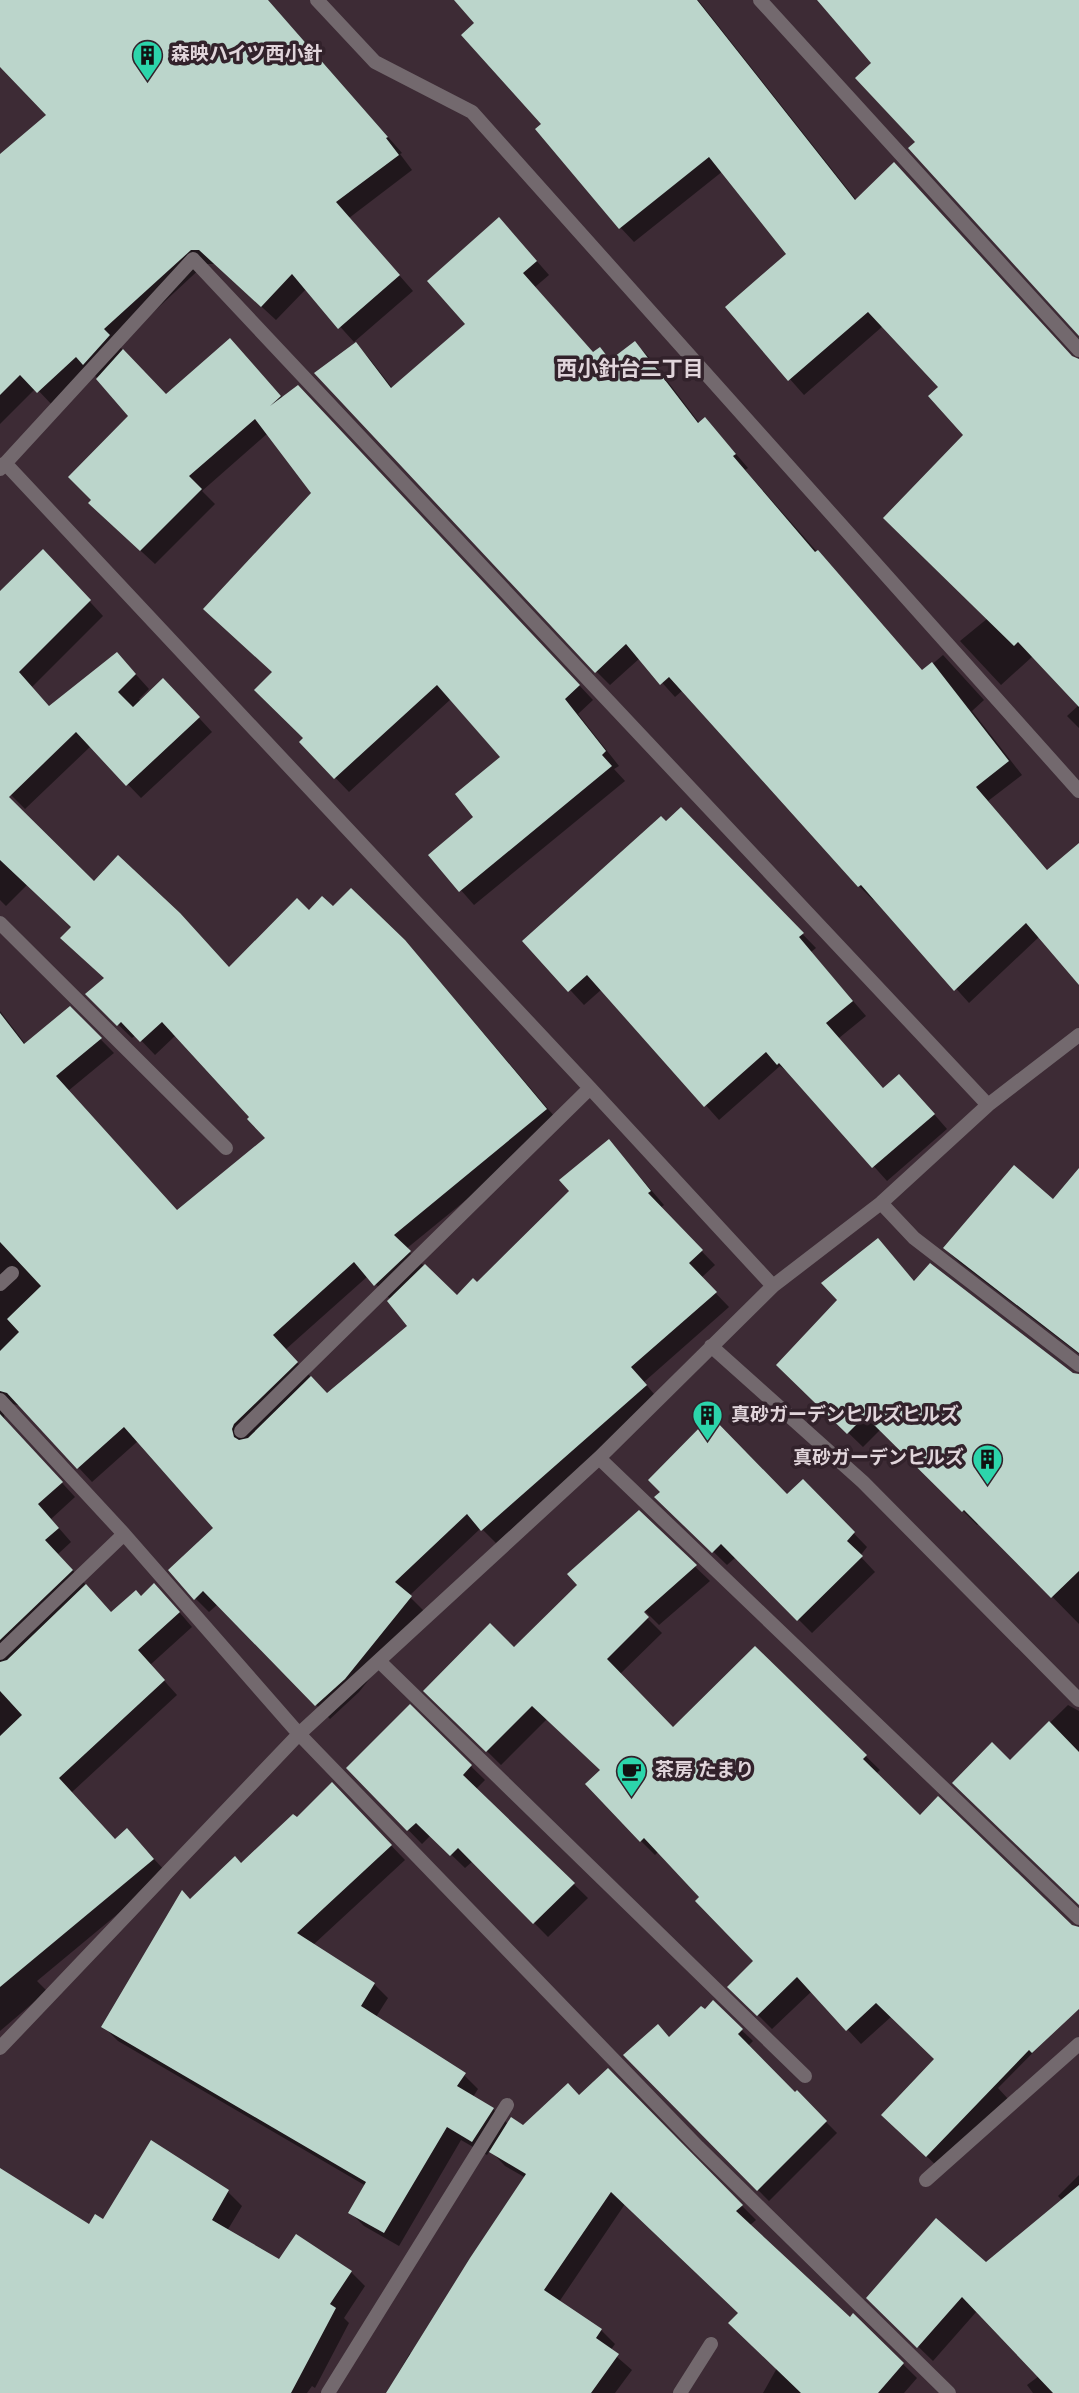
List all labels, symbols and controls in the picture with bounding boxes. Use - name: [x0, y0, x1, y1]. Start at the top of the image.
- building icon: 森映ハイツ西小針: [131, 38, 165, 82]
- place label: 森映ハイツ西小針: [171, 43, 323, 67]
- district label: 西小針台二丁目: [557, 357, 704, 384]
- building icon: 真砂ガーデンヒルズヒルズ: [691, 1399, 725, 1443]
- place label: 真砂ガーデンヒルズヒルズ: [731, 1404, 959, 1428]
- building icon: 真砂ガーデンヒルズ: [970, 1442, 1004, 1486]
- place label: 真砂ガーデンヒルズ: [793, 1447, 964, 1471]
- cafe icon: 茶房 たまり: [615, 1754, 649, 1798]
- place label: 茶房 たまり: [655, 1759, 754, 1783]

